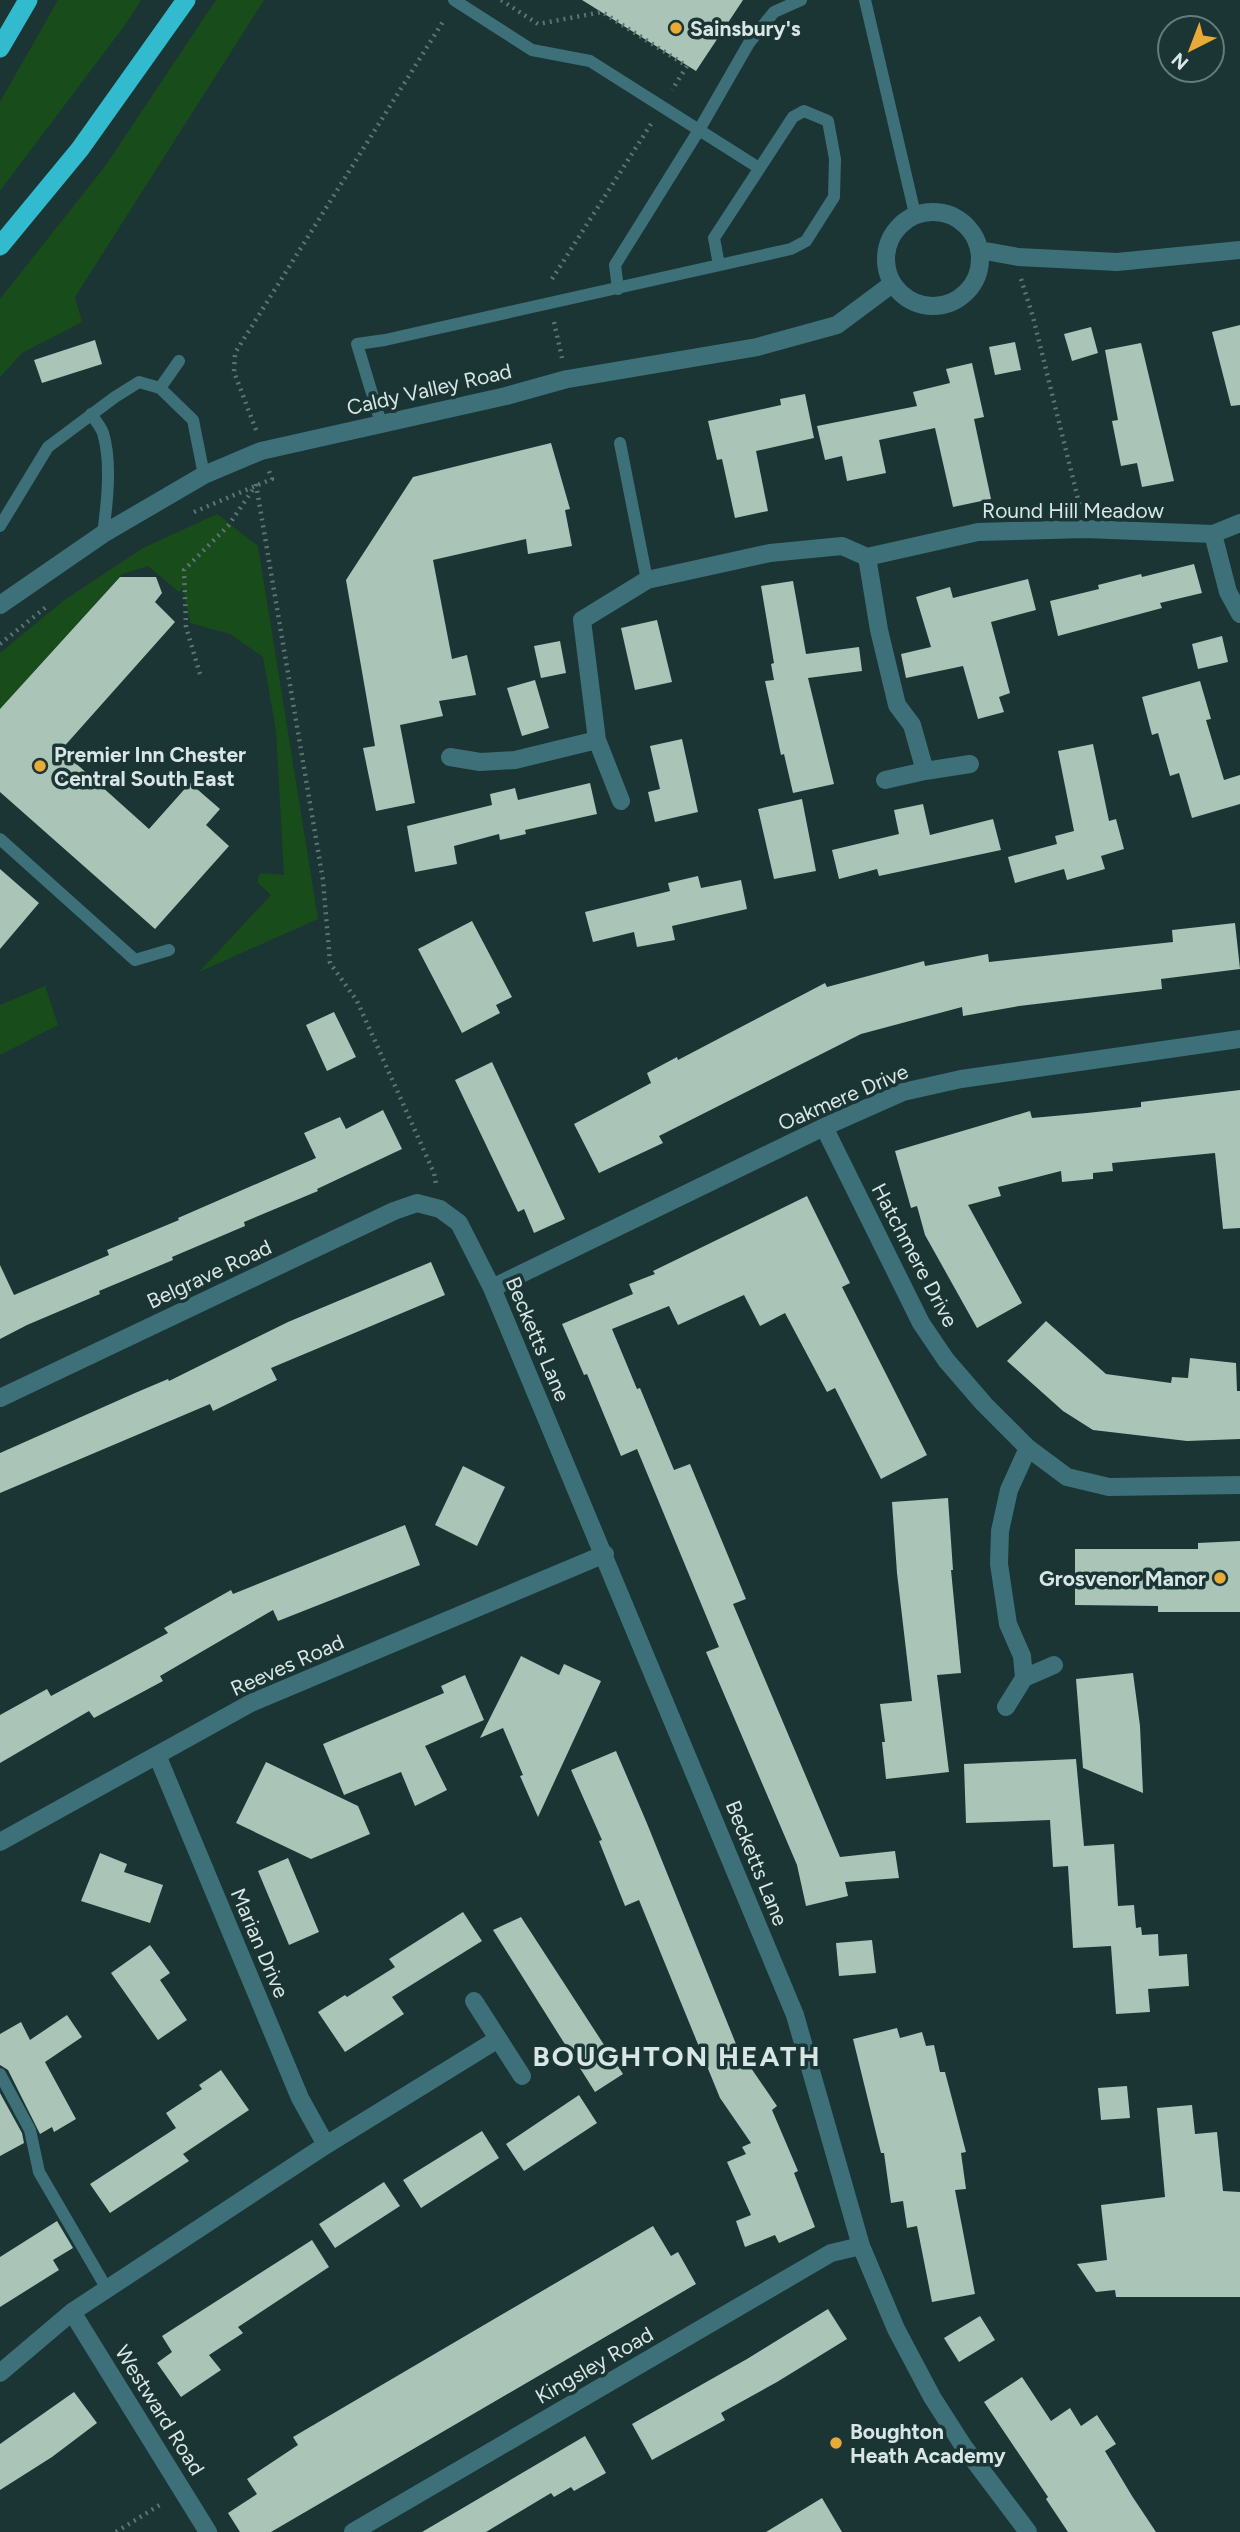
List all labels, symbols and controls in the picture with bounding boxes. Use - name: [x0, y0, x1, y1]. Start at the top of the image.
- north arrow: [1156, 14, 1226, 84]
- place label: Sainsbury's: [690, 16, 801, 41]
- marker: Sainsbury's: [668, 20, 684, 36]
- text: N: [1167, 48, 1193, 75]
- street label: Caldy Valley Road: [344, 358, 514, 420]
- street label: Round Hill Meadow: [982, 498, 1165, 523]
- place label: Premier Inn Chester Central South East: [54, 742, 246, 791]
- marker: Premier Inn Chester Central South East: [32, 758, 48, 774]
- street label: Oakmere Drive: [774, 1058, 912, 1136]
- street label: Hatchmere Drive: [867, 1179, 963, 1331]
- street label: Belgrave Road: [143, 1234, 275, 1314]
- street label: Becketts Lane: [501, 1273, 575, 1405]
- place label: Grosvenor Manor: [1039, 1566, 1206, 1591]
- marker: Grosvenor Manor: [1212, 1570, 1228, 1586]
- street label: Reeves Road: [227, 1629, 347, 1701]
- street label: Becketts Lane: [721, 1797, 793, 1929]
- street label: Marian Drive: [226, 1884, 294, 2002]
- district label: BOUGHTON HEATH: [533, 2039, 821, 2073]
- street label: Kingsley Road: [531, 2321, 657, 2409]
- street label: Westward Road: [110, 2340, 210, 2480]
- place label: Boughton Heath Academy: [850, 2419, 1007, 2468]
- marker: Boughton Heath Academy: [828, 2435, 844, 2451]

